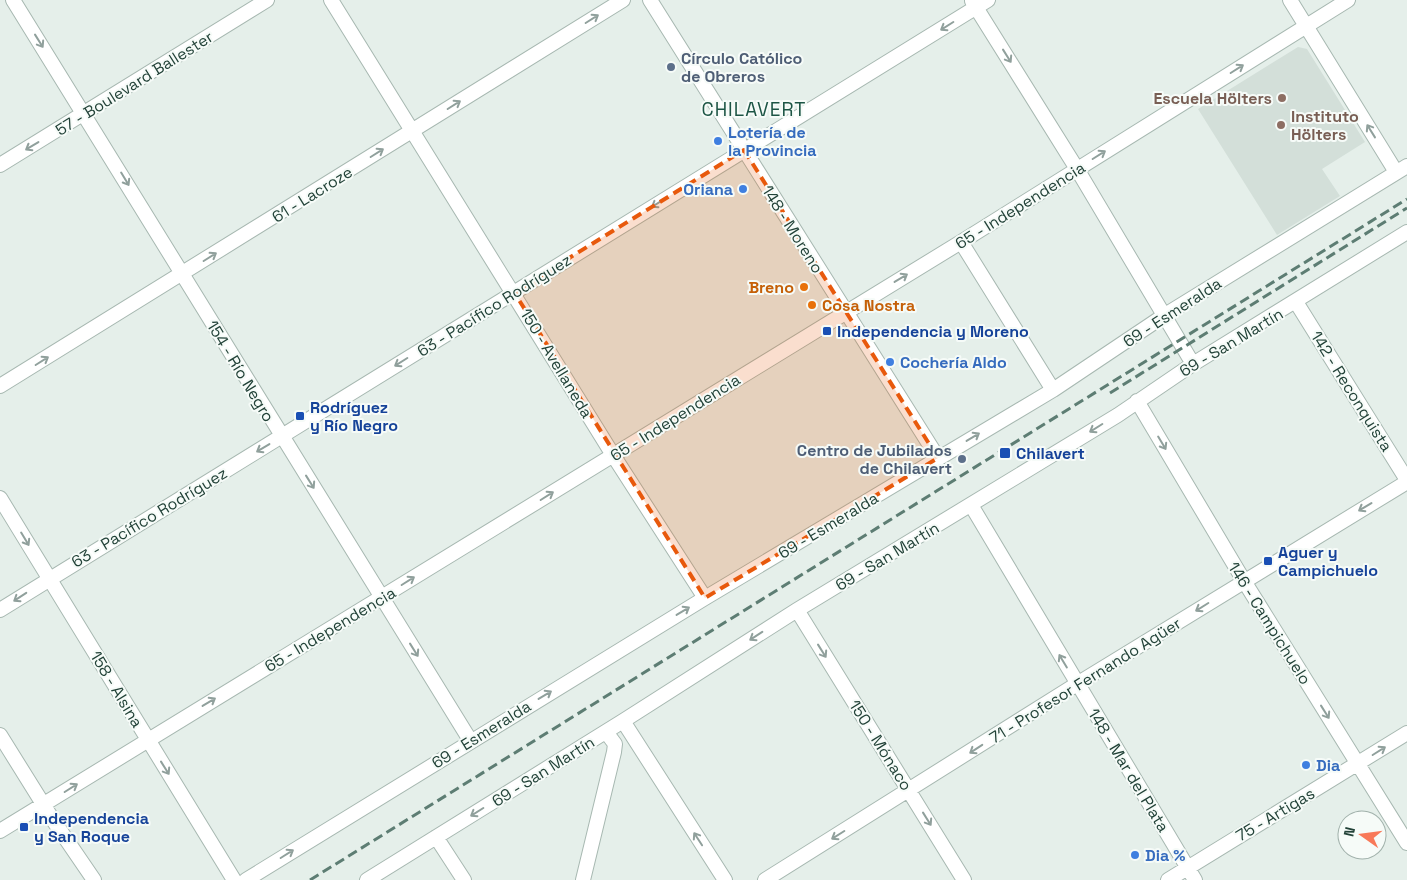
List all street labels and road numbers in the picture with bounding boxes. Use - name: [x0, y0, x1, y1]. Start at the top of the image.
- street label: 57 - Boulevard Ballester: [52, 26, 217, 141]
- street label: 65 - Independencia: [951, 157, 1089, 254]
- street label: 61 - Lacroze: [268, 161, 356, 227]
- street label: 148 - Moreno: [757, 181, 828, 277]
- street label: 63 - Pacífico Rodríguez: [413, 249, 575, 361]
- street label: 69 - Esmeralda: [1119, 273, 1225, 352]
- street label: 69 - San Martín: [1176, 303, 1287, 382]
- street label: 150 - Avellaneda: [516, 305, 598, 422]
- street label: 154 - Río Negro: [202, 317, 279, 426]
- street label: 142 - Reconquista: [1306, 327, 1397, 456]
- street label: 65 - Independencia: [606, 369, 744, 466]
- street label: 63 - Pacífico Rodríguez: [68, 463, 231, 572]
- street label: 69 - Esmeralda: [774, 487, 882, 564]
- street label: 69 - San Martín: [832, 517, 943, 596]
- street label: 146 - Campichuelo: [1223, 558, 1316, 689]
- street label: 65 - Independencia: [261, 582, 400, 677]
- street label: 71 - Profesor Fernando Agüer: [985, 613, 1185, 748]
- street label: 158 - Alsina: [85, 647, 148, 732]
- street label: 69 - Esmeralda: [428, 696, 535, 773]
- street label: 150 - Mónaco: [844, 696, 917, 795]
- street label: 148 - Mar del Plata: [1083, 704, 1174, 836]
- street label: 69 - San Martín: [488, 731, 599, 811]
- street label: 75 - Artigas: [1232, 783, 1318, 846]

